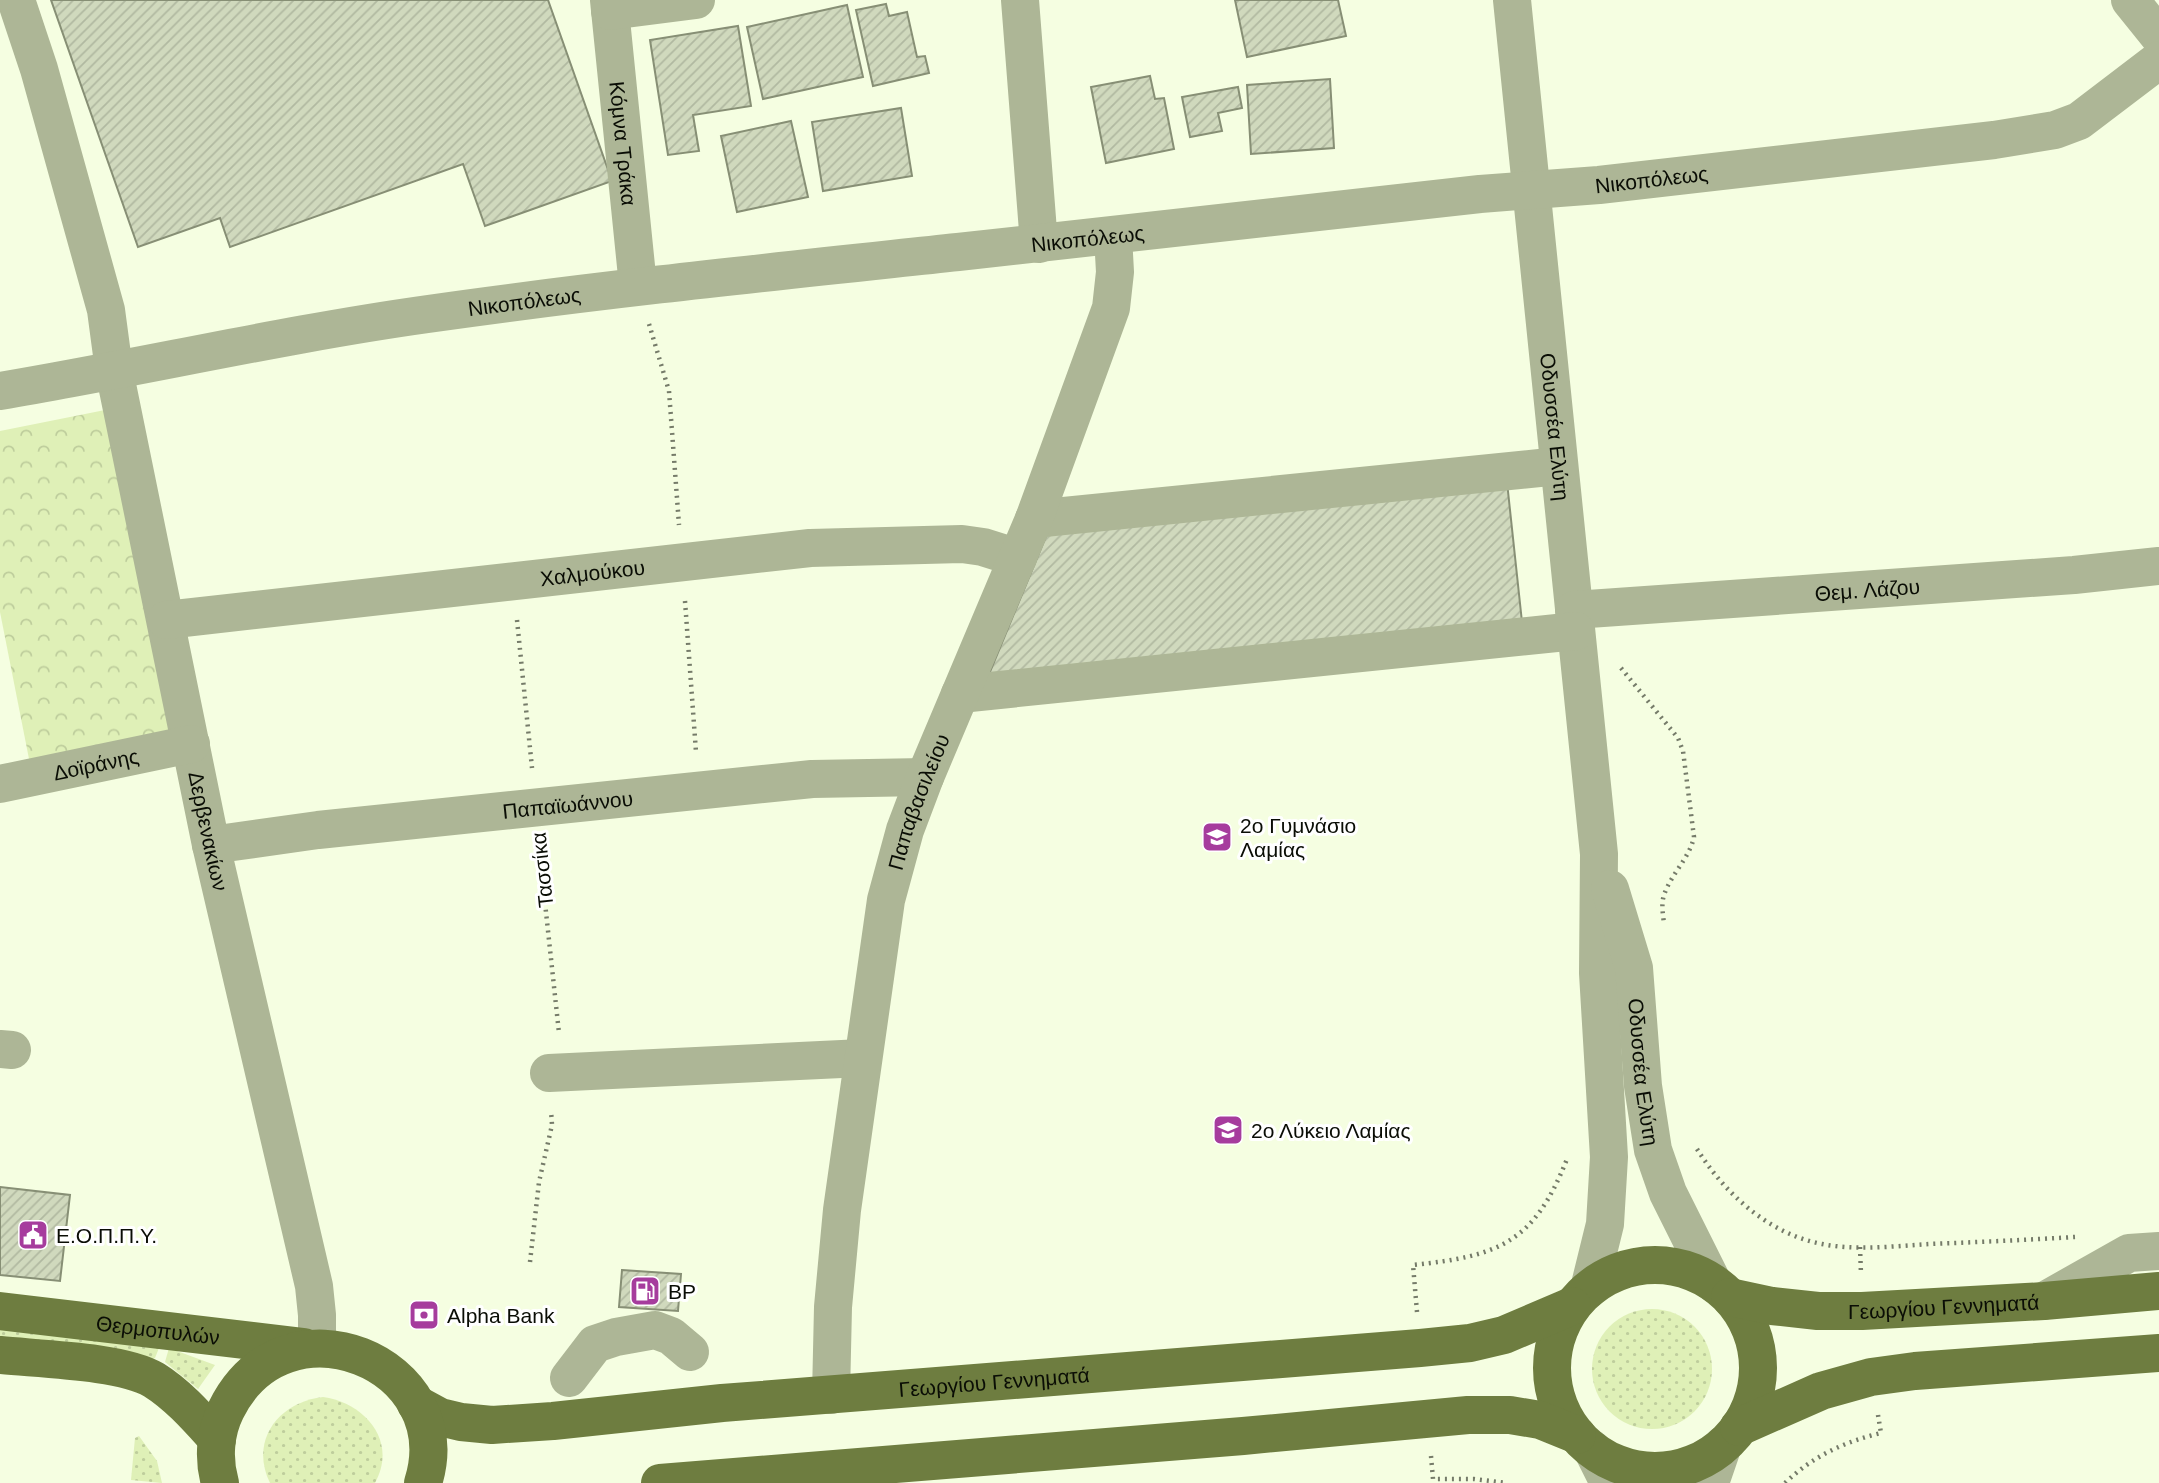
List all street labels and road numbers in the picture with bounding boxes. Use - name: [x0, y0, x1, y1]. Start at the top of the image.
- street label: Κόμνα Τράκα: [606, 80, 641, 207]
- street label: Νικοπόλεως: [1594, 161, 1709, 197]
- street label: Νικοπόλεως: [1030, 221, 1145, 256]
- street label: Νικοπόλεως: [466, 282, 582, 320]
- street label: Οδυσσέα Ελύτη: [1537, 352, 1574, 502]
- street label: Χαλμούκου: [539, 555, 646, 590]
- street label: Θεμ. Λάζου: [1814, 574, 1921, 605]
- street label: Παπαβασιλείου: [883, 730, 953, 872]
- street label: Δοϊράνης: [51, 744, 141, 784]
- street label: Δερβενακίων: [185, 769, 233, 893]
- street label: Παπαϊωάννου: [501, 786, 634, 822]
- street label: Τασσίκα: [527, 831, 557, 909]
- street label: Οδυσσέα Ελύτη: [1625, 997, 1664, 1147]
- street label: Γεωργίου Γεννηματά: [1848, 1290, 2040, 1323]
- street label: Θερμοπυλών: [95, 1311, 221, 1348]
- street label: Γεωργίου Γεννηματά: [898, 1363, 1090, 1401]

